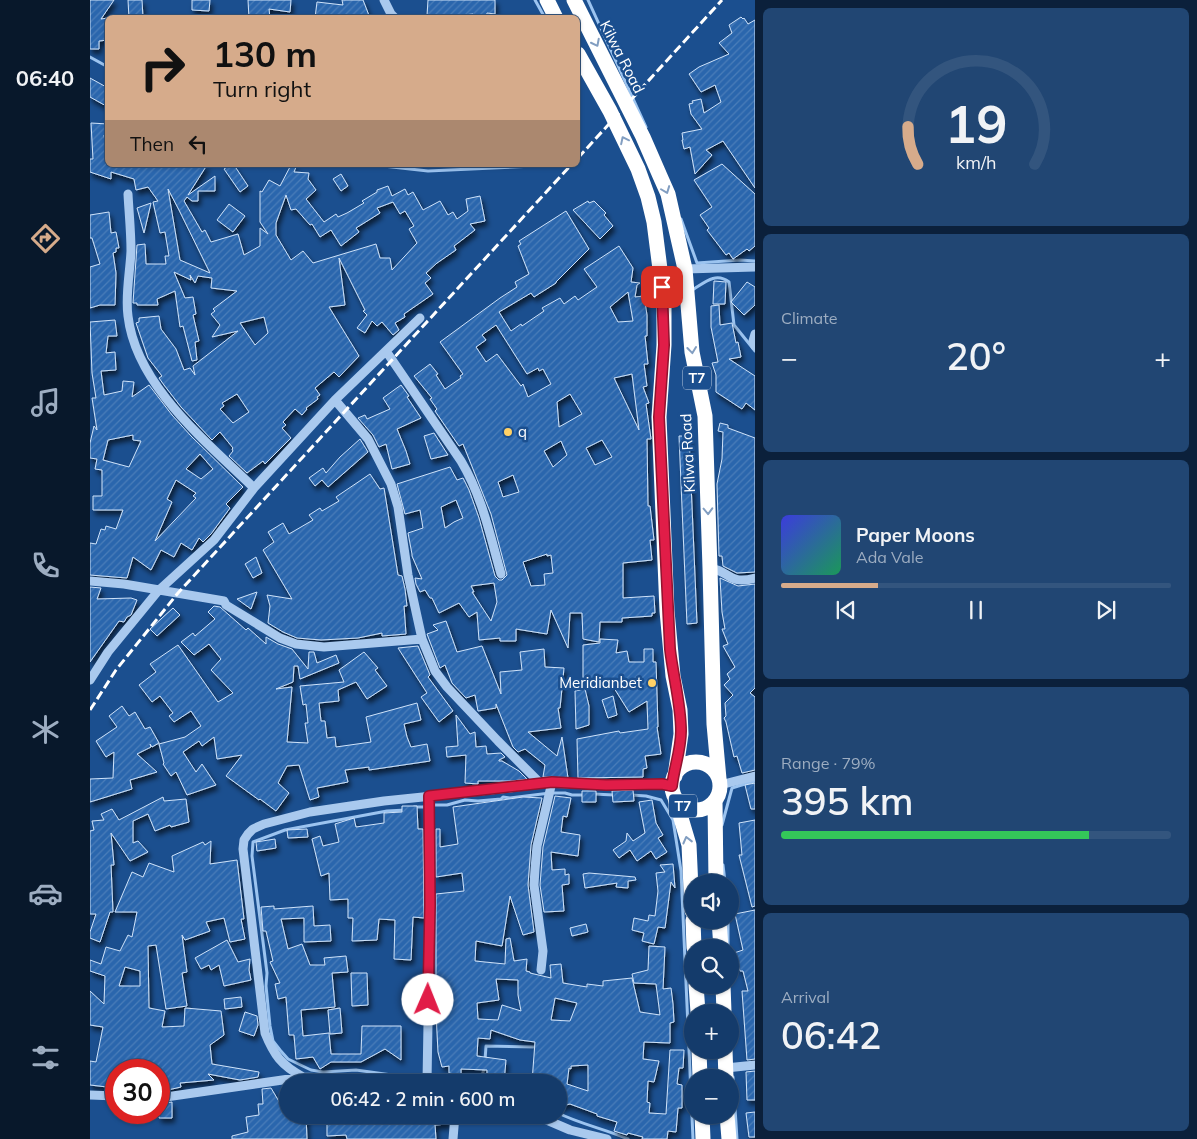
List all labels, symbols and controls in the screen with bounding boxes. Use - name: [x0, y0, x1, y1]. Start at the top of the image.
- street label: Kilwa Road: [596, 17, 649, 96]
- text: 130 m: [213, 32, 317, 76]
- icon: right: [130, 35, 195, 100]
- one-way arrow: [590, 38, 600, 47]
- text: 06:40: [16, 64, 74, 92]
- text: Turn right: [213, 75, 311, 103]
- text: 19: [945, 91, 1007, 156]
- icon: left: [184, 130, 212, 158]
- text: Then: [130, 132, 174, 156]
- one-way arrow: [620, 136, 630, 145]
- text: km/h: [956, 151, 996, 173]
- one-way arrow: [660, 185, 670, 194]
- icon: directions: [28, 221, 63, 256]
- pin: [641, 266, 683, 308]
- icon: arrive: [648, 273, 676, 301]
- text: Climate: [781, 308, 837, 328]
- text: 20°: [946, 332, 1006, 380]
- text: −: [781, 340, 798, 375]
- text: +: [1154, 340, 1171, 375]
- one-way arrow: [686, 346, 697, 354]
- road number: T7: [683, 366, 711, 389]
- icon: music: [28, 385, 63, 420]
- street label: Kilwa Road: [676, 413, 699, 493]
- place label: q: [518, 422, 527, 441]
- marker: q: [502, 426, 514, 438]
- one-way arrow: [703, 507, 714, 515]
- text: Paper Moons: [856, 523, 975, 547]
- text: Ada Vale: [856, 547, 923, 567]
- icon: phone: [28, 548, 63, 583]
- icon: previous: [832, 596, 860, 624]
- icon: pause: [962, 596, 990, 624]
- icon: next: [1092, 596, 1120, 624]
- place label: Meridianbet: [559, 673, 642, 692]
- marker: Meridianbet: [646, 677, 658, 689]
- icon: climate: [28, 712, 63, 747]
- text: Range · 79%: [781, 753, 876, 773]
- text: 395 km: [781, 777, 914, 825]
- road number: T7: [669, 794, 697, 818]
- one-way arrow: [682, 836, 693, 844]
- map controls: [684, 874, 739, 1124]
- button: sound: [684, 874, 739, 929]
- icon: car: [28, 876, 63, 911]
- button: search: [684, 939, 739, 994]
- position arrow: [401, 973, 453, 1025]
- text: Arrival: [781, 987, 830, 1007]
- button: +: [684, 1004, 739, 1059]
- text: 06:42: [781, 1011, 881, 1059]
- icon: filters: [28, 1040, 63, 1075]
- speed limit sign: 30: [105, 1059, 170, 1124]
- button: −: [684, 1069, 739, 1124]
- text: 06:42 · 2 min · 600 m: [330, 1087, 516, 1111]

